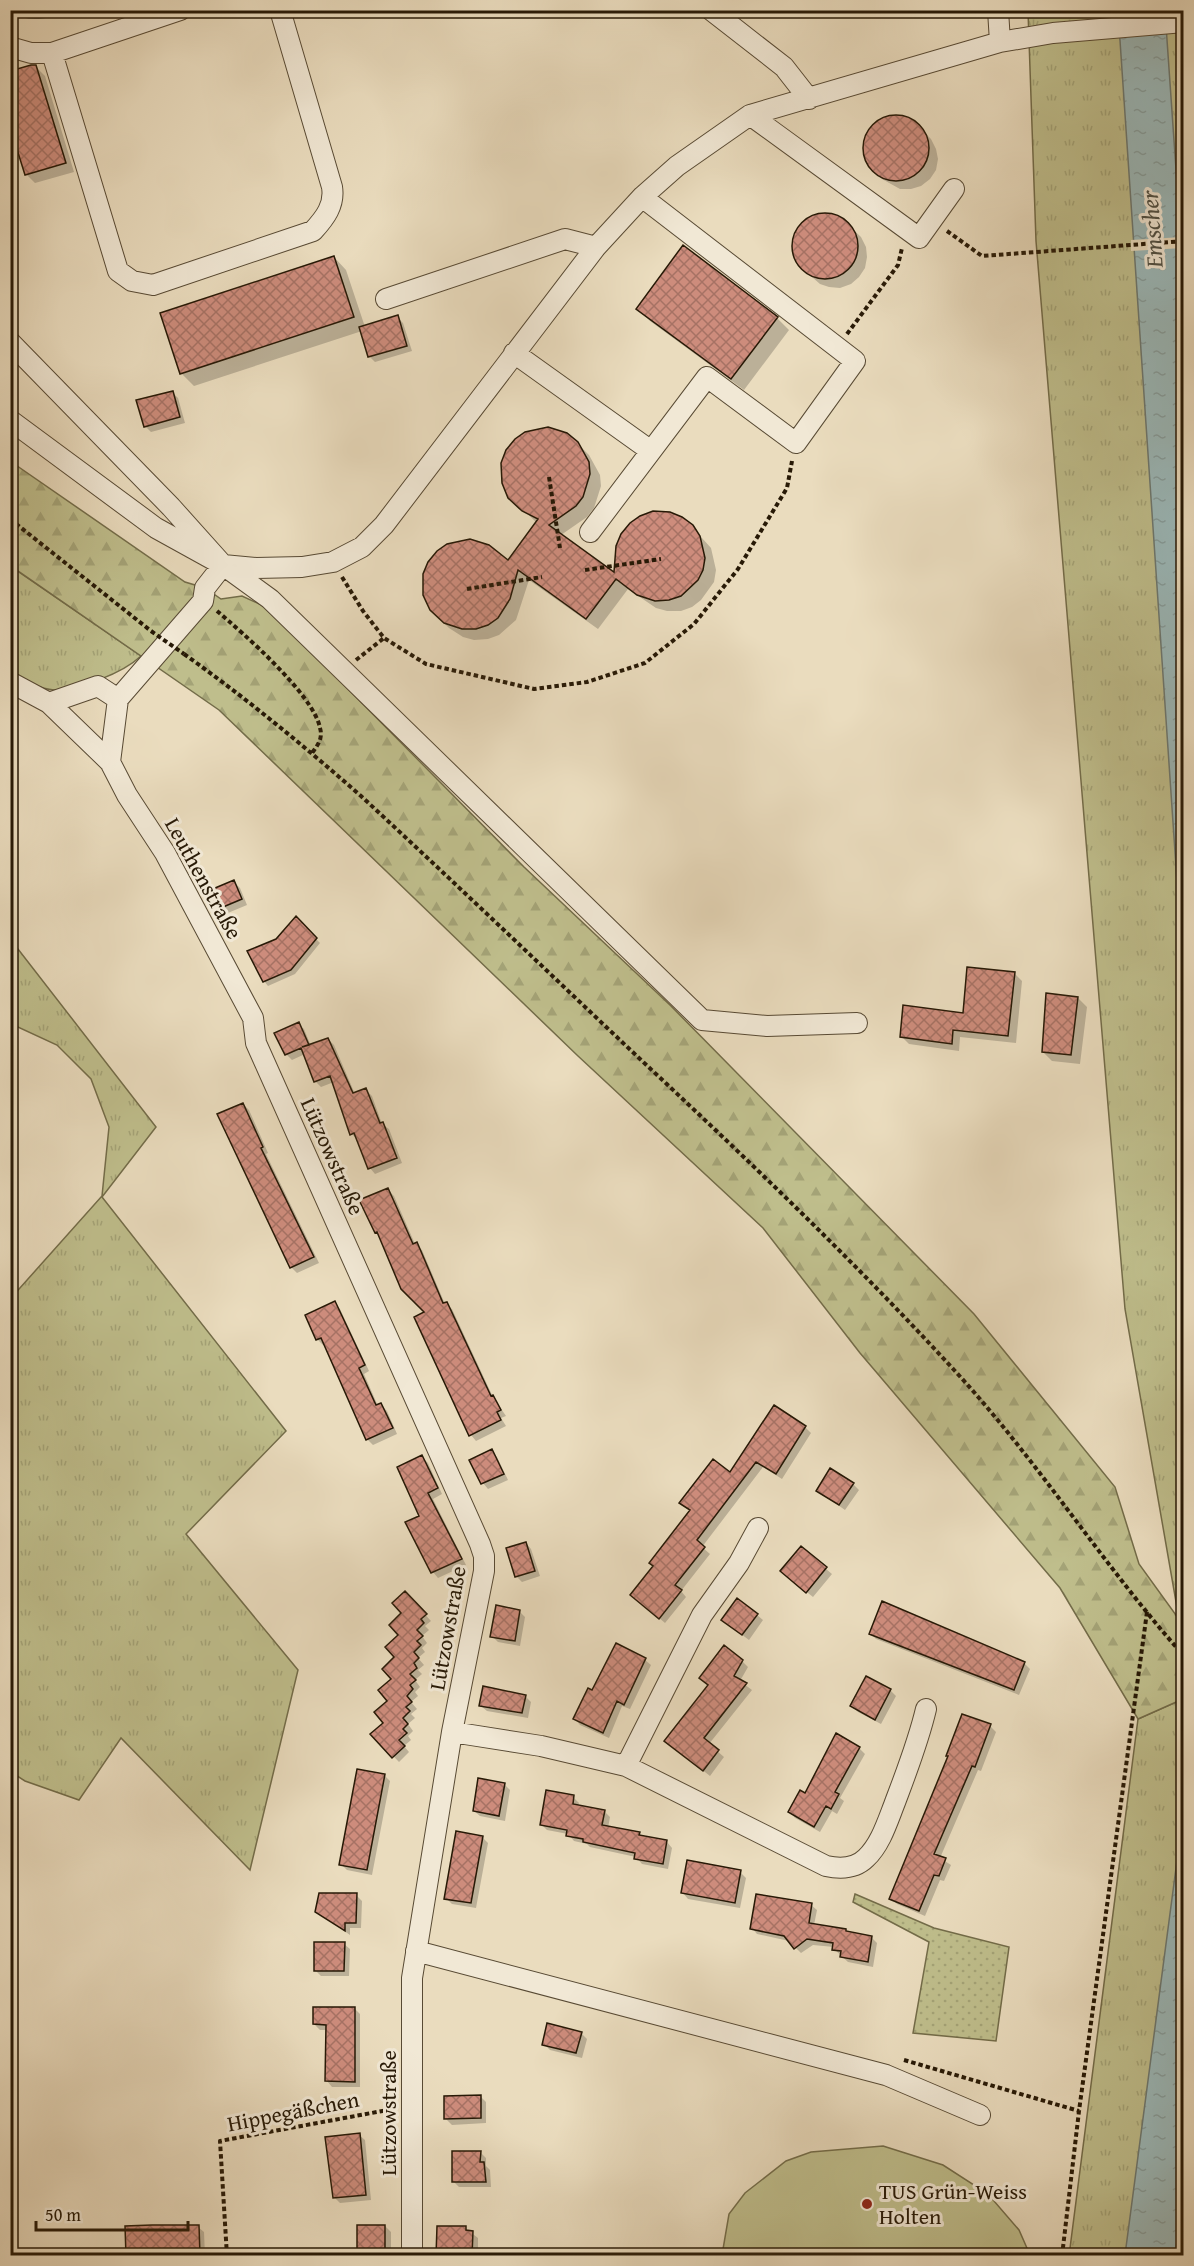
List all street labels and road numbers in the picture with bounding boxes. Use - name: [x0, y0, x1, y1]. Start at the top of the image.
- street label: Leuthenstraße: [157, 811, 251, 945]
- street label: Lützowstraße: [293, 1092, 373, 1220]
- street label: Lützowstraße: [420, 1563, 474, 1693]
- street label: Lützowstraße: [372, 2050, 404, 2176]
- street label: Hippegäßchen: [224, 2082, 362, 2139]

